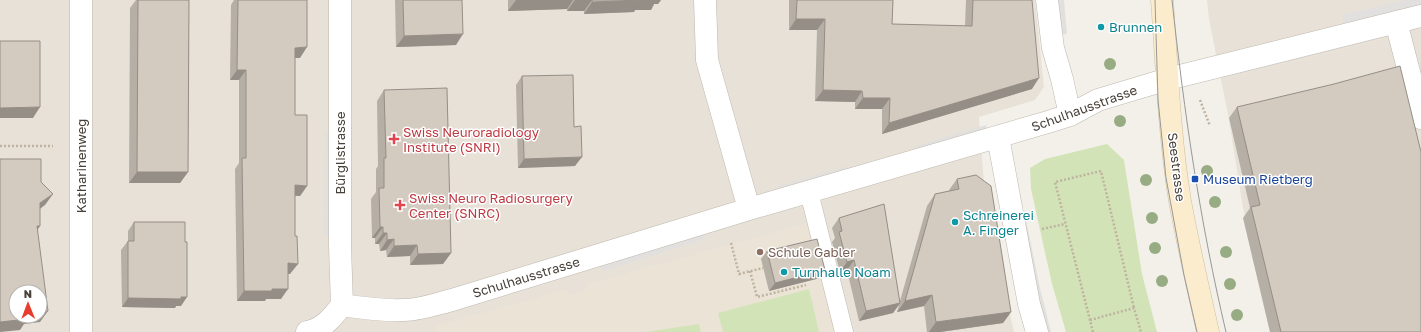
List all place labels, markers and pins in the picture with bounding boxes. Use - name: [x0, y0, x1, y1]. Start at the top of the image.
- place label: Brunnen: [1109, 19, 1162, 35]
- marker: Brunnen: [1096, 22, 1106, 32]
- place label: Swiss Neuroradiology Institute (SNRI): [403, 124, 540, 155]
- marker: Swiss Neuroradiology Institute (SNRI): [388, 133, 400, 145]
- place label: Museum Rietberg: [1203, 171, 1313, 187]
- marker: Museum Rietberg: [1190, 174, 1200, 184]
- place label: Swiss Neuro Radiosurgery Center (SNRC): [409, 190, 574, 221]
- marker: Swiss Neuro Radiosurgery Center (SNRC): [394, 199, 406, 211]
- place label: Schreinerei A. Finger: [963, 207, 1034, 238]
- marker: Schreinerei A. Finger: [950, 217, 960, 227]
- place label: Schule Gabler: [768, 244, 855, 260]
- marker: Schule Gabler: [755, 247, 765, 257]
- place label: Turnhalle Noam: [792, 264, 891, 280]
- marker: Turnhalle Noam: [779, 267, 789, 277]

